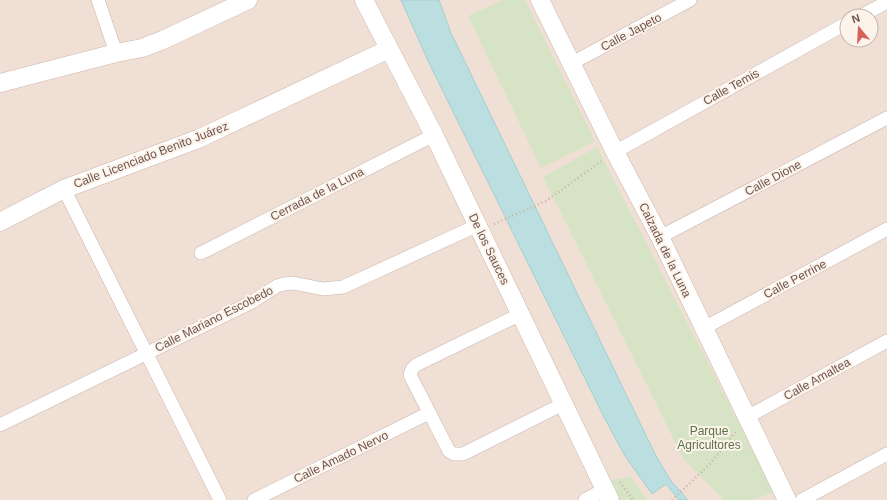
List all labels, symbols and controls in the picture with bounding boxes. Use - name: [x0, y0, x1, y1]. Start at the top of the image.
- north arrow: [839, 8, 879, 48]
- street label: Calle Japeto: [598, 10, 664, 54]
- text: N: [850, 12, 862, 25]
- street label: Calle Temis: [701, 66, 761, 108]
- street label: Calle Licenciado Benito Juárez: [72, 119, 230, 191]
- street label: Calle Dione: [742, 157, 804, 199]
- street label: Cerrada de la Luna: [268, 164, 366, 224]
- street label: Calzada de la Luna: [636, 200, 694, 300]
- street label: De los Sauces: [466, 211, 512, 287]
- street label: Calle Perrine: [761, 256, 829, 301]
- street label: Calle Mariano Escobedo: [153, 283, 276, 355]
- street label: Calle Amaltea: [781, 355, 853, 403]
- park label: Parque Agricultores: [677, 424, 741, 452]
- street label: Calle Amado Nervo: [291, 428, 391, 486]

